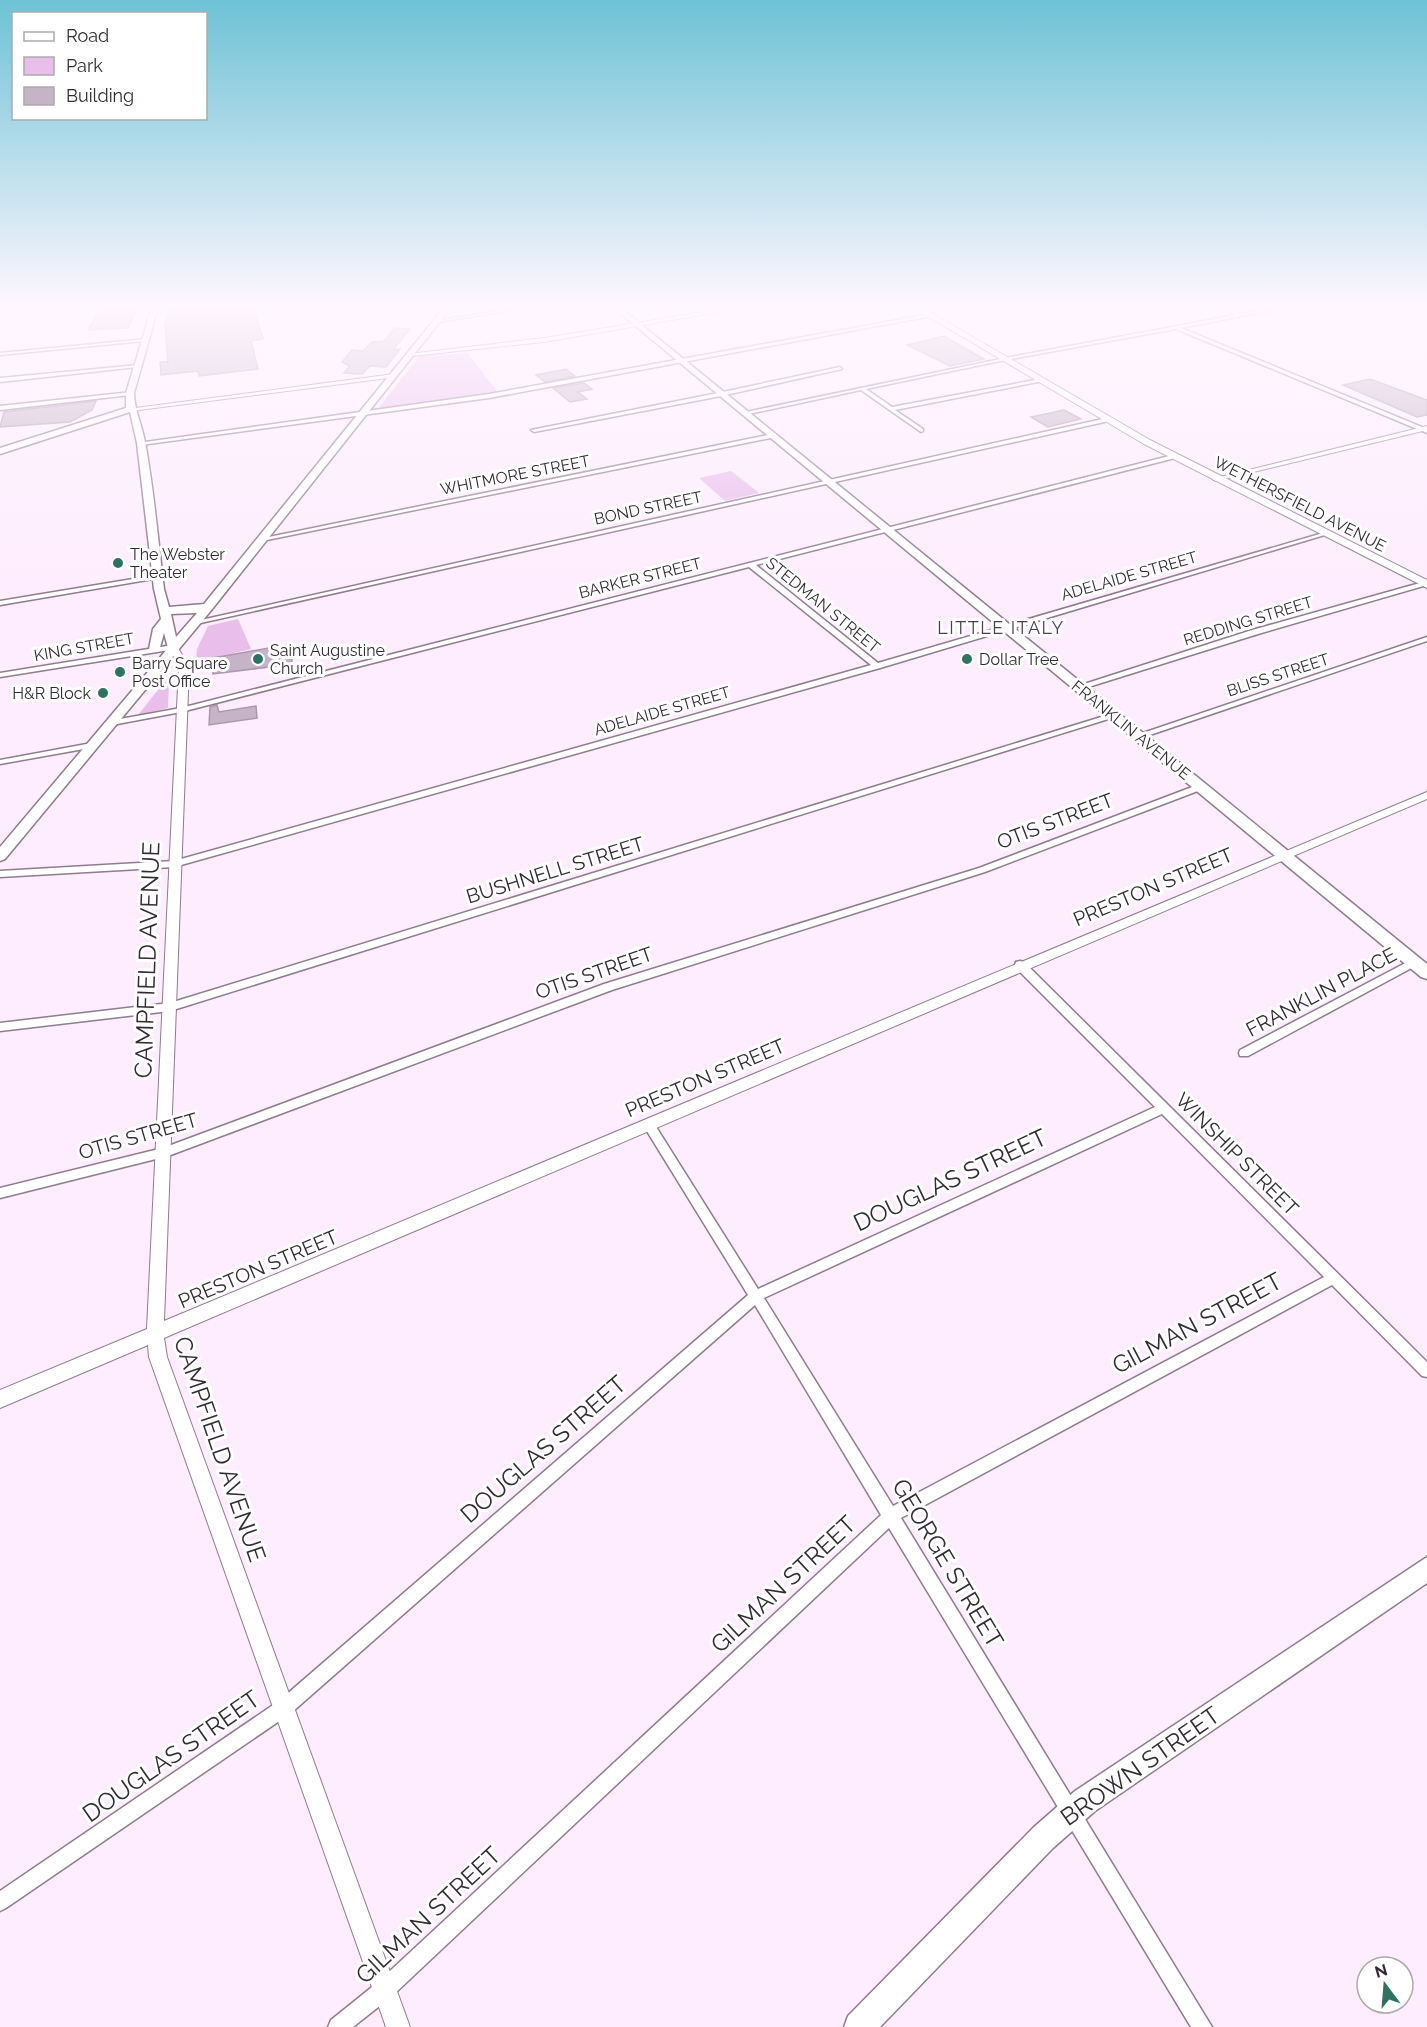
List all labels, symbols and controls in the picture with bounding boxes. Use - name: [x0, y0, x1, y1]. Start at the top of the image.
- legend: [12, 12, 207, 120]
- text: Road: [66, 25, 109, 46]
- text: Park: [66, 55, 103, 76]
- text: Building: [66, 85, 134, 106]
- street label: WHITMORE STREET: [439, 451, 592, 499]
- street label: WETHERSFIELD AVENUE: [1211, 452, 1389, 556]
- street label: BOND STREET: [592, 487, 704, 529]
- place label: The Webster Theater: [130, 545, 225, 582]
- street label: ADELAIDE STREET: [1059, 547, 1199, 604]
- street label: STEDMAN STREET: [762, 553, 884, 657]
- street label: BARKER STREET: [577, 554, 703, 602]
- marker: The Webster Theater: [111, 556, 125, 570]
- street label: REDDING STREET: [1181, 592, 1315, 650]
- district label: LITTLE ITALY: [937, 617, 1065, 638]
- street label: KING STREET: [32, 629, 136, 665]
- place label: Saint Augustine Church: [270, 641, 385, 678]
- street label: BLISS STREET: [1224, 649, 1332, 701]
- place label: Dollar Tree: [979, 650, 1059, 669]
- marker: Saint Augustine Church: [251, 652, 265, 666]
- marker: Dollar Tree: [960, 652, 974, 666]
- place label: Barry Square Post Office: [132, 654, 228, 691]
- marker: Barry Square Post Office: [113, 665, 127, 679]
- street label: FRANKLIN AVENUE: [1068, 676, 1194, 784]
- street label: ADELAIDE STREET: [592, 682, 732, 739]
- place label: H&R Block: [12, 684, 92, 703]
- marker: H&R Block: [96, 686, 110, 700]
- street label: OTIS STREET: [993, 788, 1117, 854]
- street label: BUSHNELL STREET: [463, 832, 647, 908]
- street label: CAMPFIELD AVENUE: [128, 841, 166, 1079]
- street label: PRESTON STREET: [1070, 843, 1236, 931]
- street label: OTIS STREET: [532, 942, 656, 1004]
- street label: FRANKLIN PLACE: [1242, 942, 1400, 1042]
- street label: PRESTON STREET: [622, 1034, 788, 1122]
- street label: WINSHIP STREET: [1170, 1087, 1304, 1221]
- street label: OTIS STREET: [76, 1108, 200, 1164]
- street label: DOUGLAS STREET: [849, 1122, 1052, 1237]
- street label: PRESTON STREET: [175, 1225, 341, 1313]
- street label: GILMAN STREET: [1107, 1266, 1287, 1380]
- street label: CAMPFIELD AVENUE: [168, 1332, 272, 1566]
- street label: DOUGLAS STREET: [454, 1369, 632, 1529]
- street label: GEORGE STREET: [886, 1473, 1010, 1653]
- street label: GILMAN STREET: [704, 1509, 862, 1659]
- street label: DOUGLAS STREET: [77, 1684, 266, 1828]
- street label: BROWN STREET: [1055, 1700, 1225, 1832]
- street label: GILMAN STREET: [349, 1840, 507, 1990]
- north arrow: [1355, 1955, 1415, 2015]
- text: N: [1373, 1960, 1389, 1982]

